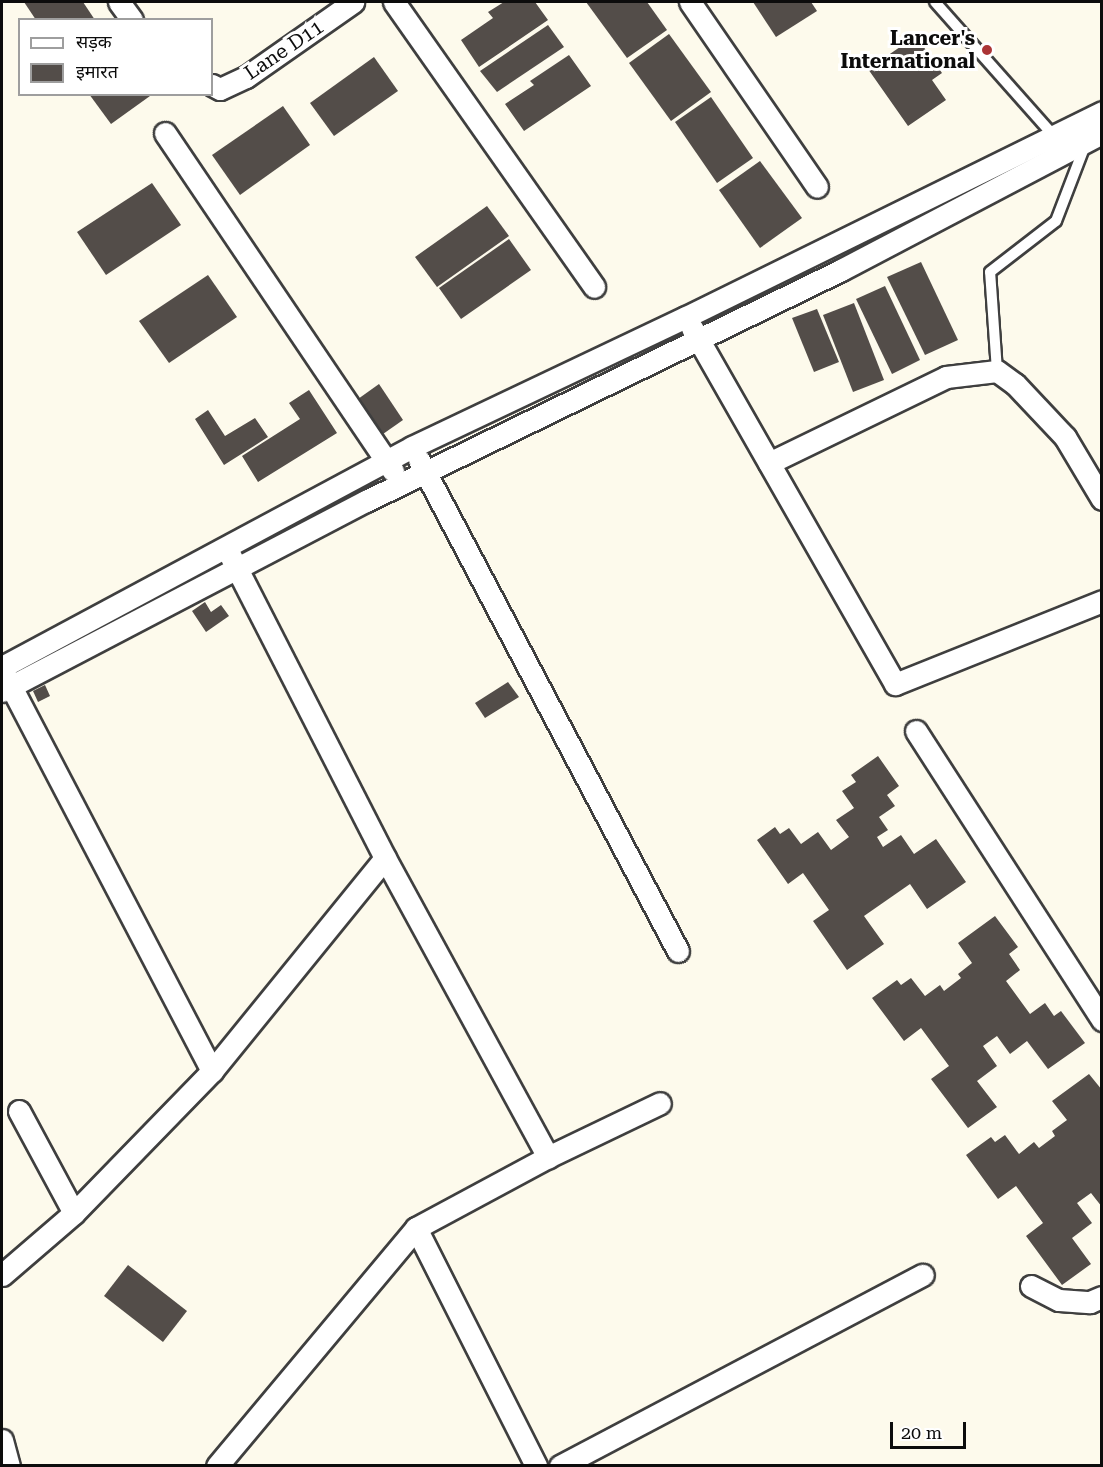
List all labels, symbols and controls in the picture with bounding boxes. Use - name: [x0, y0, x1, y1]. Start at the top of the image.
- street label: Lane D11: [240, 15, 328, 85]
- legend: [18, 18, 213, 96]
- place label: Lancer's International: [840, 27, 975, 74]
- text: सड़क: [76, 31, 112, 52]
- marker: Lancer's International: [980, 43, 994, 57]
- text: इमारत: [76, 61, 118, 82]
- scale bar: [893, 1410, 970, 1448]
- text: 20 m: [901, 1422, 942, 1443]

